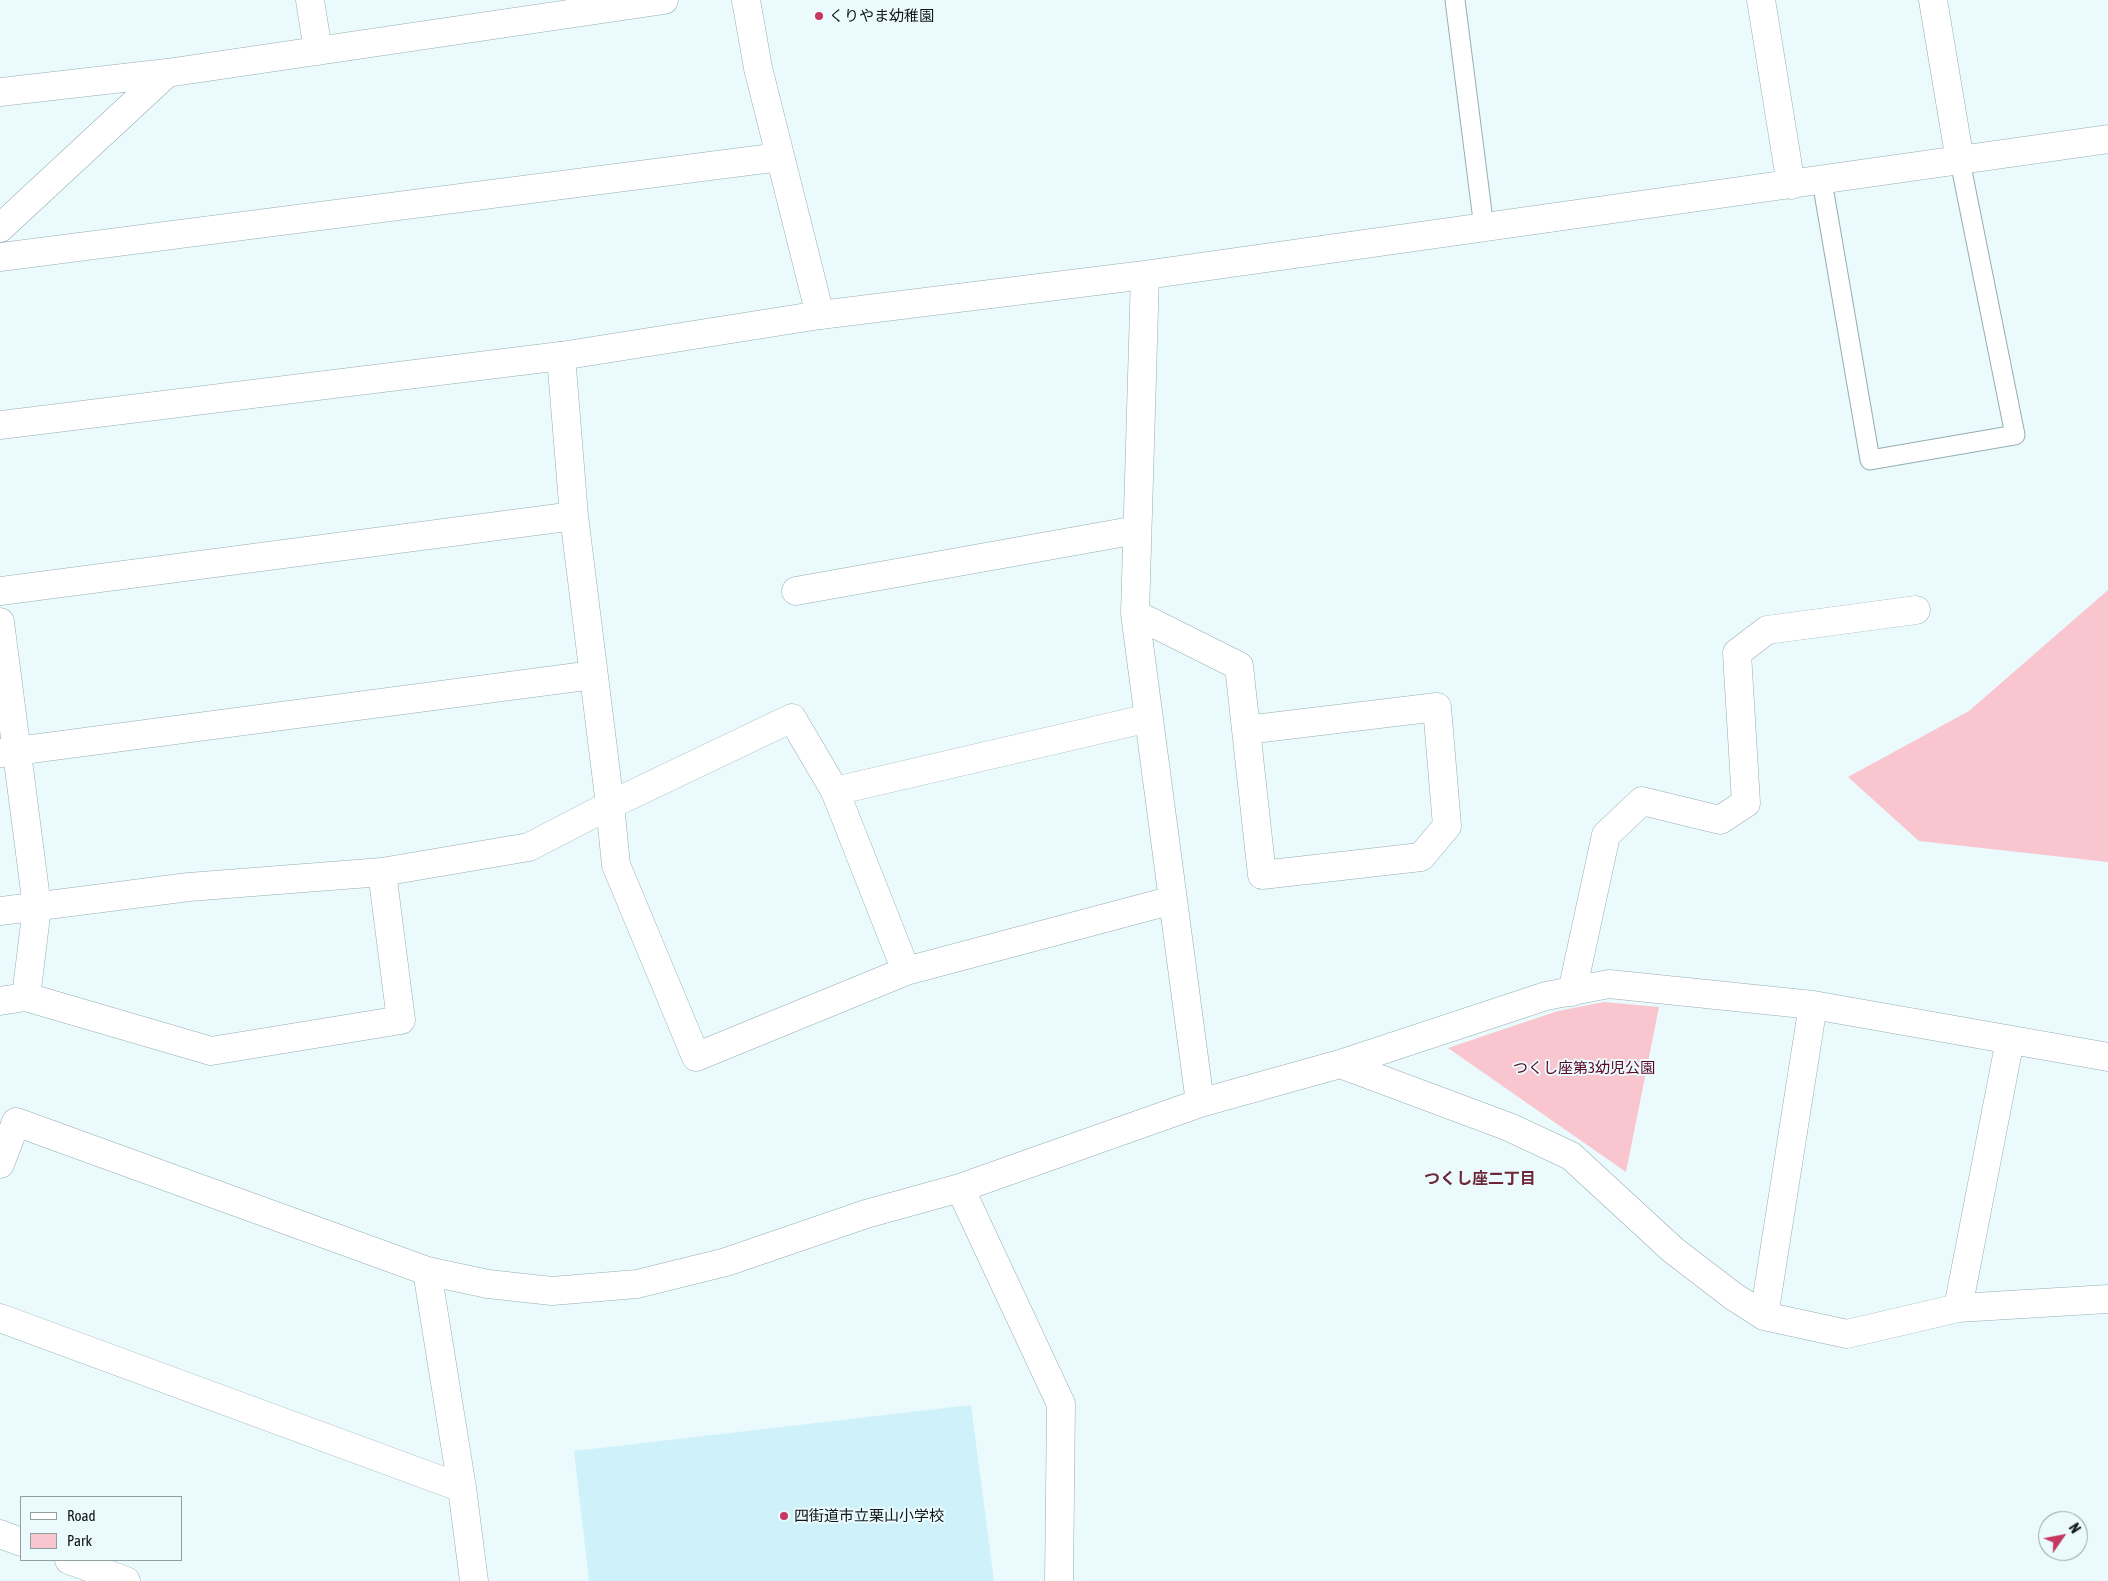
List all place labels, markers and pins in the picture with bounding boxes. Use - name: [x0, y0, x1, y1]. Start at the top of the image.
- place label: くりやま幼稚園: [829, 7, 934, 25]
- marker: くりやま幼稚園: [813, 10, 825, 22]
- place label: 四街道市立栗山小学校: [794, 1507, 944, 1525]
- marker: 四街道市立栗山小学校: [778, 1510, 790, 1522]

